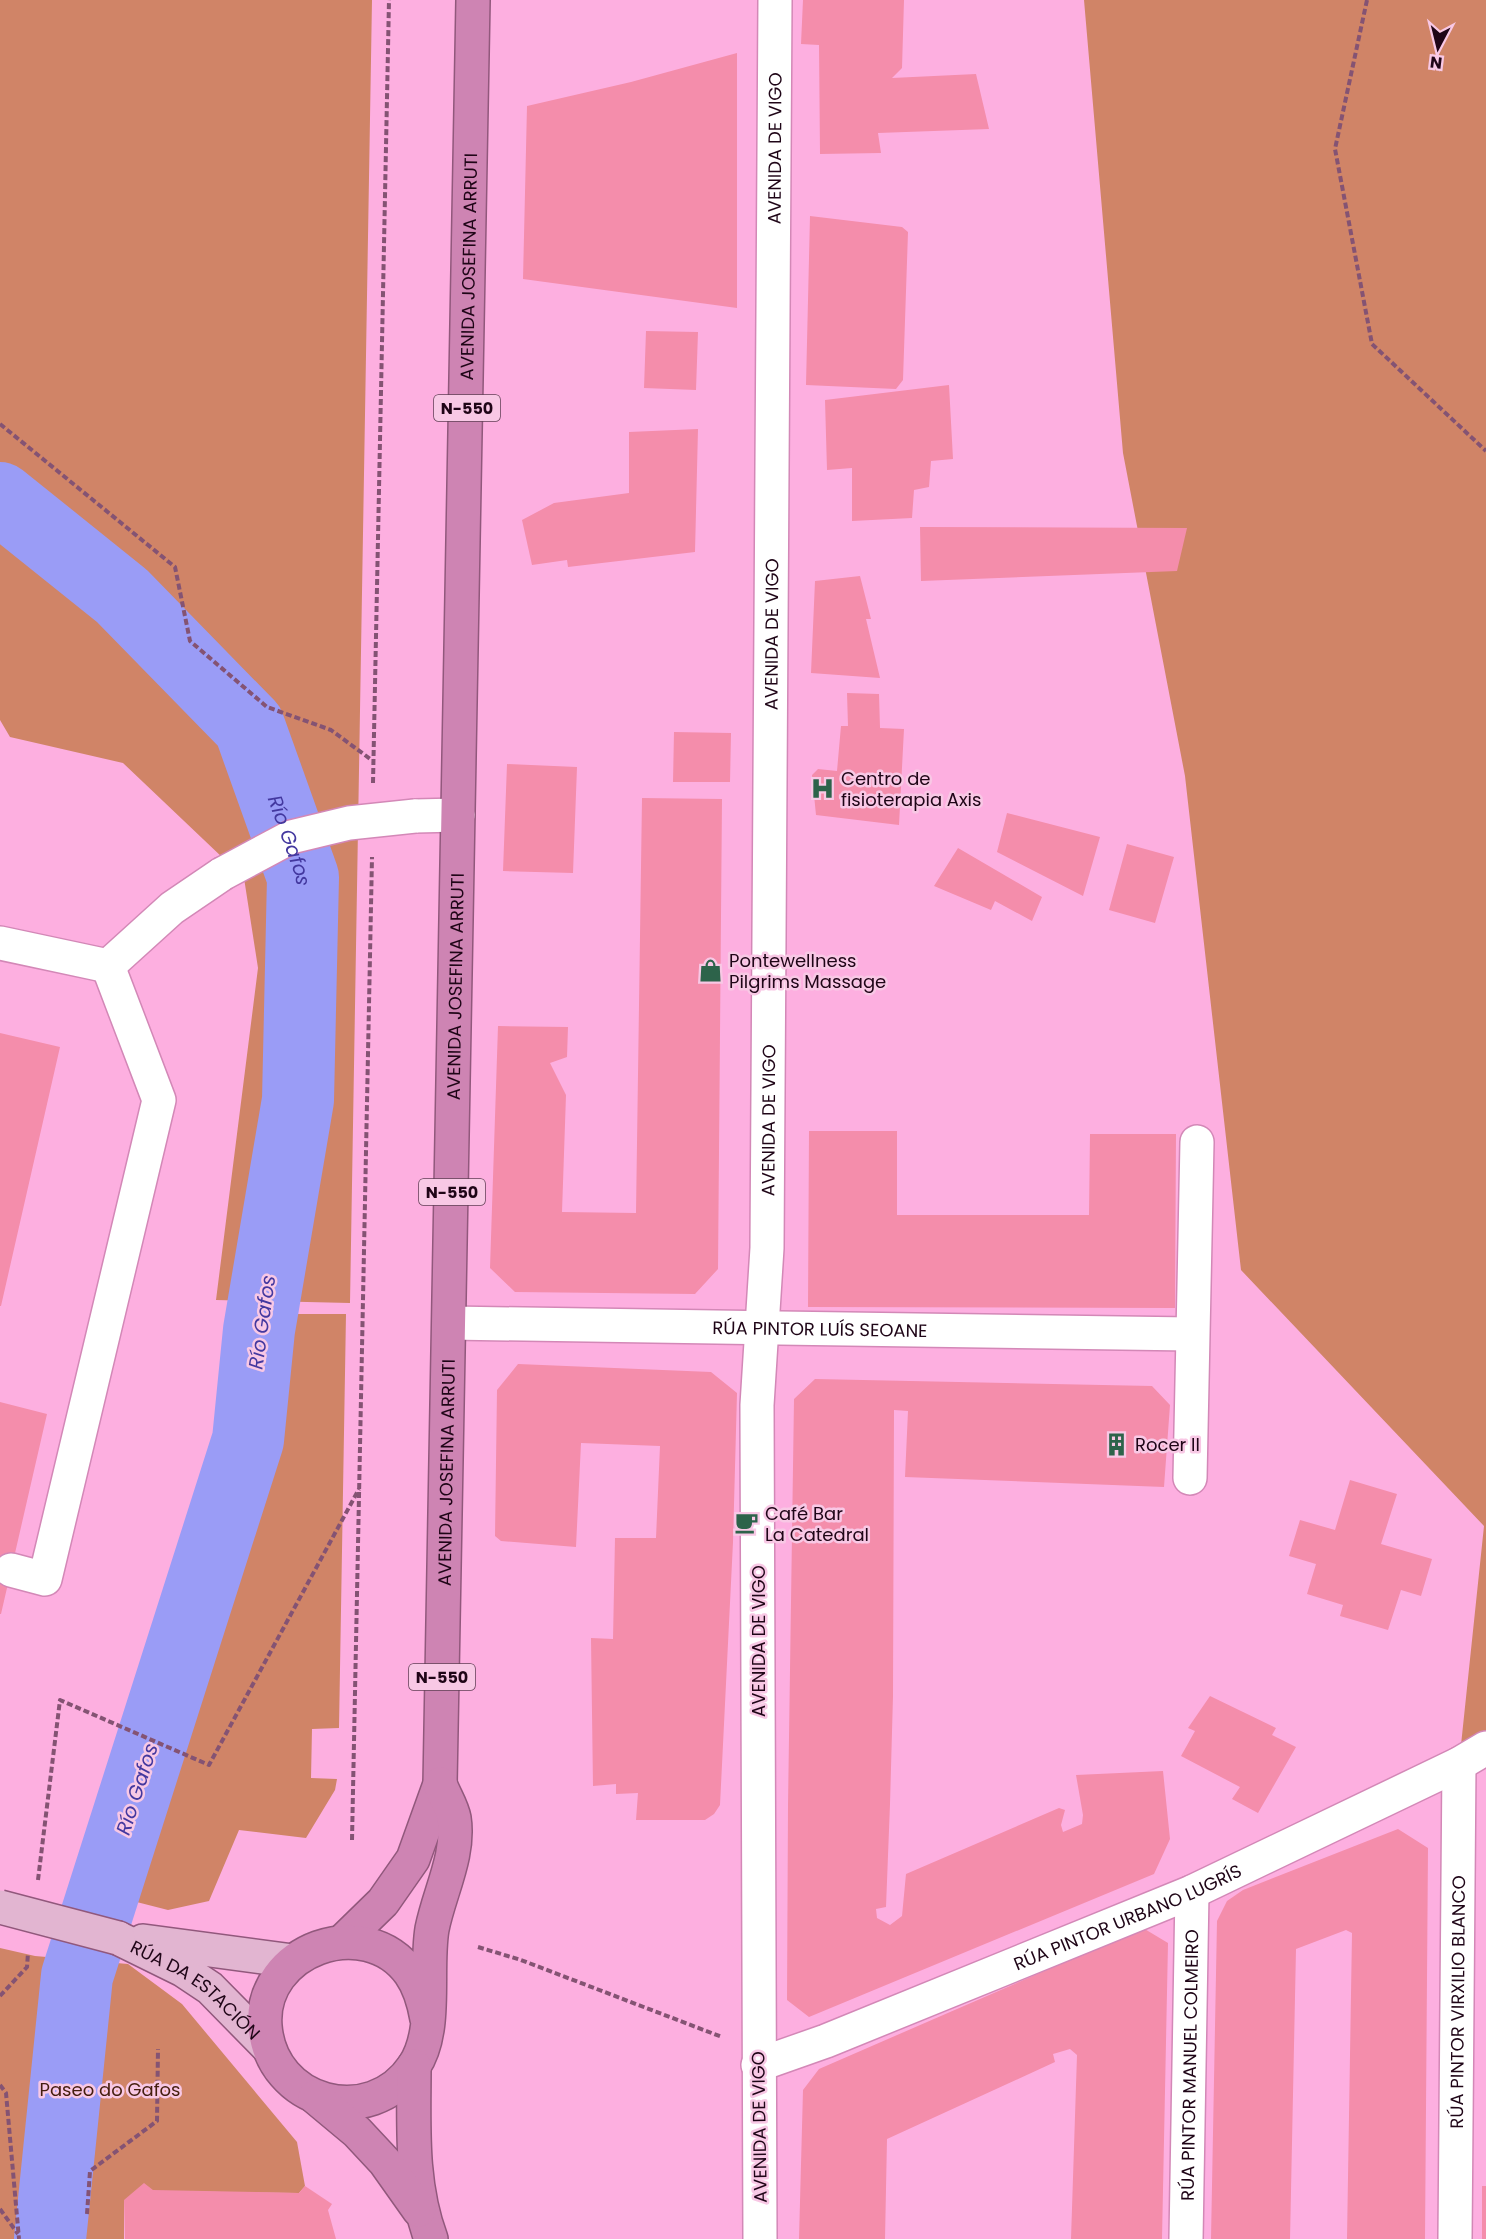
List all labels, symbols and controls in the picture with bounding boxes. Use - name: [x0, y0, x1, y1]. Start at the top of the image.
- north arrow: [1408, 18, 1468, 78]
- text: N: [1429, 50, 1444, 75]
- street label: AVENIDA DE VIGO: [761, 72, 787, 224]
- street label: AVENIDA JOSEFINA ARRUTI: [453, 153, 483, 381]
- road number: N-550: [434, 395, 500, 421]
- street label: AVENIDA DE VIGO: [758, 558, 784, 710]
- place label: Centro de fisioterapia Axis: [841, 766, 981, 812]
- hospital icon: Centro de fisioterapia Axis: [810, 775, 836, 801]
- water label: Río Gafos: [261, 791, 317, 886]
- street label: AVENIDA JOSEFINA ARRUTI: [440, 873, 469, 1100]
- place label: Pontewellness Pilgrims Massage: [729, 948, 886, 994]
- shop icon: Pontewellness Pilgrims Massage: [698, 957, 724, 983]
- street label: AVENIDA DE VIGO: [755, 1044, 781, 1196]
- road number: N-550: [419, 1179, 485, 1205]
- water label: Río Gafos: [242, 1273, 282, 1371]
- street label: RÚA PINTOR LUÍS SEOANE: [712, 1314, 928, 1343]
- street label: AVENIDA JOSEFINA ARRUTI: [431, 1359, 460, 1586]
- building icon: Rocer II: [1104, 1431, 1130, 1457]
- place label: Rocer II: [1135, 1432, 1200, 1457]
- place label: Café Bar La Catedral: [765, 1501, 869, 1547]
- cafe icon: Café Bar La Catedral: [734, 1510, 760, 1536]
- street label: AVENIDA DE VIGO: [746, 1565, 771, 1717]
- road number: N-550: [409, 1664, 475, 1690]
- water label: Río Gafos: [109, 1740, 165, 1838]
- street label: RÚA PINTOR URBANO LUGRÍS: [1010, 1858, 1245, 1976]
- street label: RÚA PINTOR VIRXILIO BLANCO: [1443, 1875, 1471, 2129]
- street label: RÚA PINTOR MANUEL COLMEIRO: [1174, 1929, 1204, 2201]
- street label: RÚA DA ESTACIÓN: [127, 1934, 266, 2045]
- street label: AVENIDA DE VIGO: [745, 2051, 773, 2203]
- park label: Paseo do Gafos: [40, 2077, 180, 2102]

